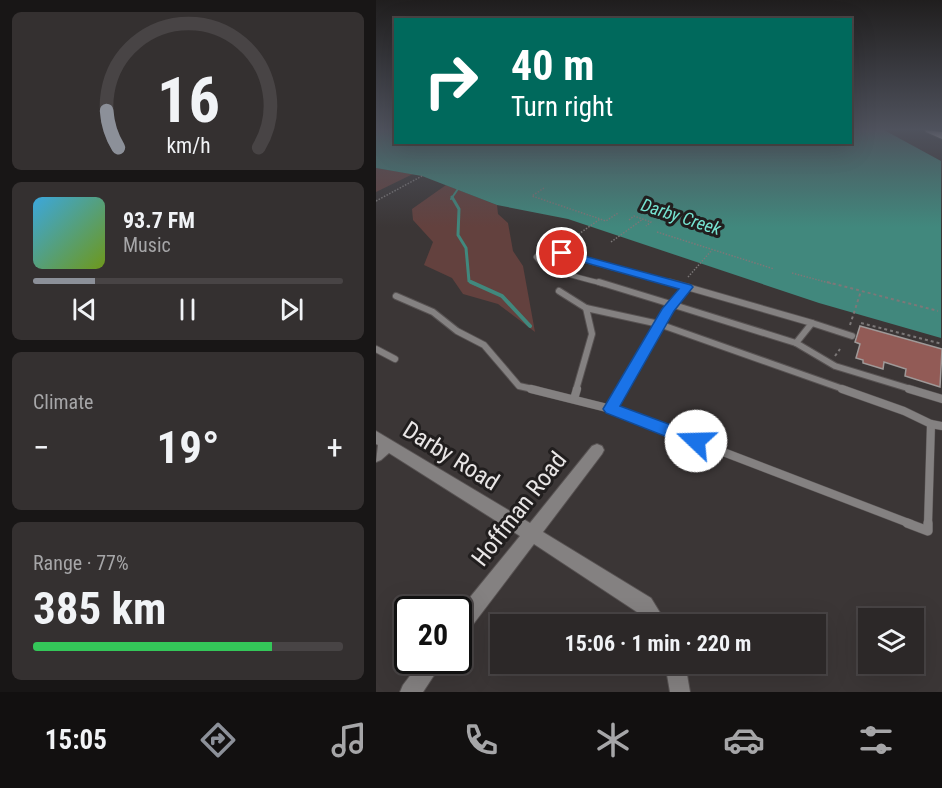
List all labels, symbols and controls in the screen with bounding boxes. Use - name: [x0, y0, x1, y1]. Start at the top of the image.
- text: 40 m: [511, 41, 594, 90]
- icon: right: [412, 42, 490, 120]
- text: 16: [156, 64, 220, 137]
- text: Turn right: [511, 91, 613, 123]
- text: km/h: [166, 133, 210, 158]
- water label: Darby Creek: [639, 194, 725, 240]
- text: 93.7 FM: [123, 208, 195, 233]
- pin: [536, 227, 587, 278]
- text: Music: [123, 233, 171, 257]
- icon: arrive: [545, 236, 578, 269]
- icon: previous: [68, 293, 101, 326]
- icon: pause: [171, 293, 204, 326]
- icon: next: [275, 293, 308, 326]
- text: Climate: [33, 390, 93, 414]
- position arrow: [664, 409, 728, 473]
- street label: Darby Road: [398, 416, 504, 496]
- text: 19°: [157, 421, 220, 474]
- text: −: [33, 428, 50, 467]
- text: +: [327, 428, 343, 467]
- street label: Hoffman Road: [466, 446, 572, 572]
- text: Range · 77%: [33, 551, 129, 575]
- text: 385 km: [33, 582, 166, 635]
- speed limit sign: 20: [394, 596, 472, 674]
- map controls: [858, 608, 924, 674]
- button: layers: [858, 608, 924, 674]
- text: 15:06 · 1 min · 220 m: [565, 631, 751, 656]
- icon: directions: [197, 719, 239, 761]
- icon: music: [328, 719, 370, 761]
- icon: phone: [460, 719, 502, 761]
- icon: climate: [592, 719, 634, 761]
- icon: car: [723, 719, 765, 761]
- icon: filters: [855, 719, 897, 761]
- text: 15:05: [45, 724, 107, 756]

